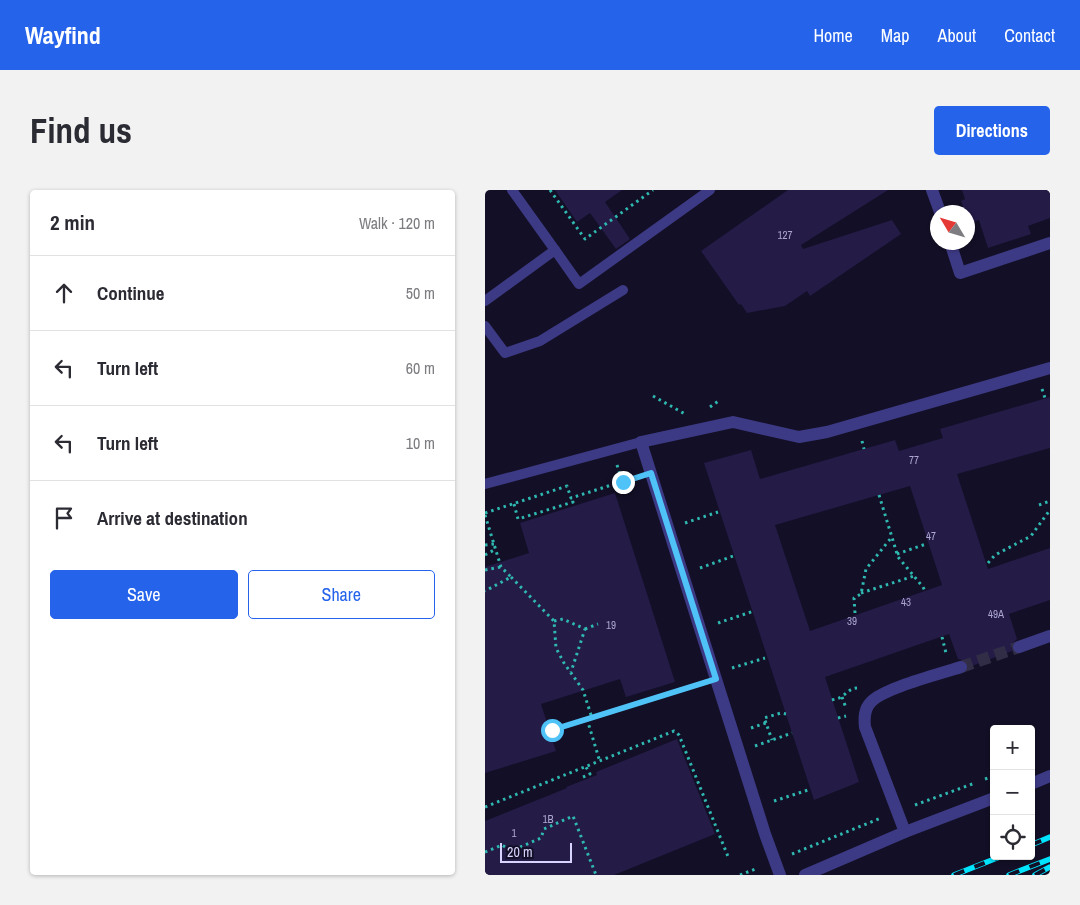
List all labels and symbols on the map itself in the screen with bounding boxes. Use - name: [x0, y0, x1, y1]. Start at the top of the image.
- north arrow: [930, 205, 975, 250]
- house number: 127: [777, 228, 793, 242]
- house number: 77: [909, 453, 919, 467]
- route end: [612, 471, 635, 494]
- house number: 47: [926, 529, 936, 543]
- house number: 43: [901, 595, 911, 609]
- house number: 49A: [988, 607, 1005, 621]
- house number: 39: [847, 614, 857, 628]
- house number: 19: [606, 618, 616, 632]
- route start: [541, 719, 564, 742]
- house number: 1B: [542, 812, 554, 826]
- house number: 1: [511, 826, 517, 840]
- scale bar: [500, 840, 573, 863]

